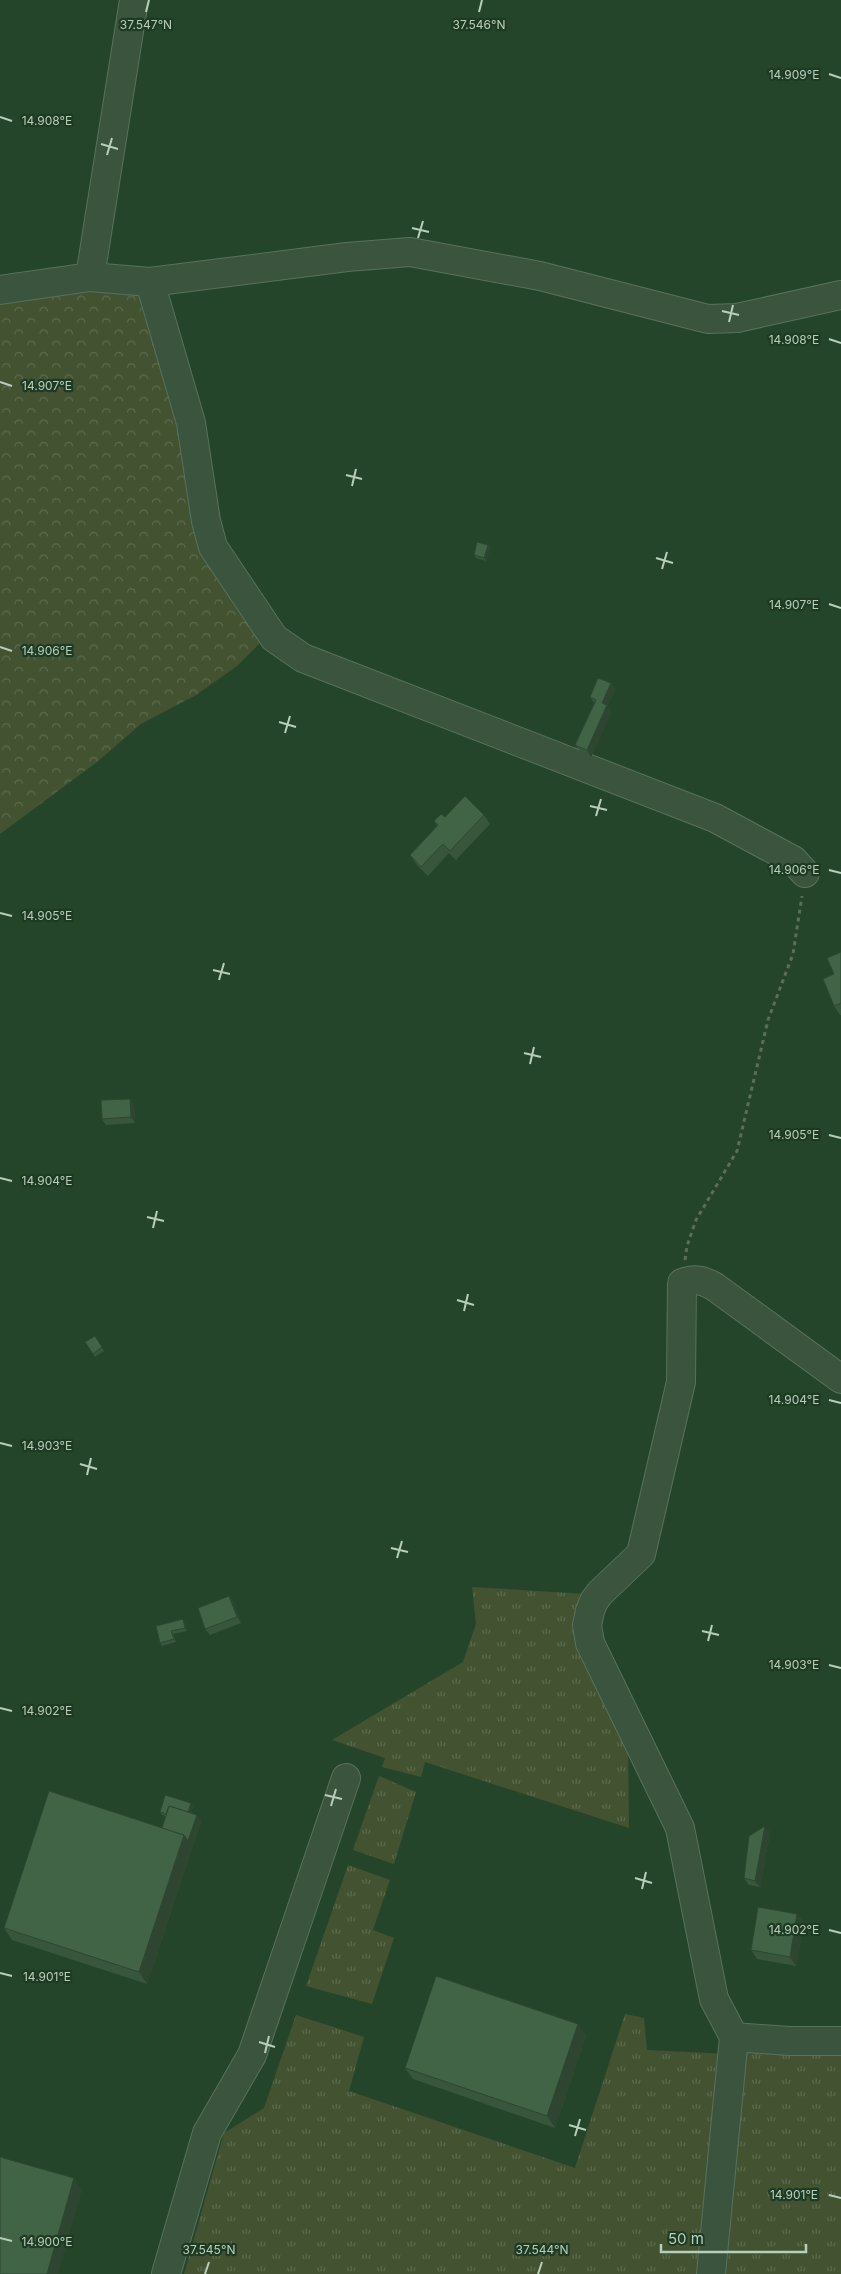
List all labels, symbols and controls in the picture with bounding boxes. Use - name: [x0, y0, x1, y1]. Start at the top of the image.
- text: 37.547°N: [120, 17, 172, 32]
- text: 37.546°N: [453, 17, 506, 32]
- text: 14.909°E: [769, 67, 819, 82]
- text: 14.908°E: [22, 113, 72, 128]
- text: 14.908°E: [769, 332, 819, 347]
- text: 14.907°E: [22, 378, 72, 393]
- text: 14.907°E: [769, 597, 819, 612]
- text: 14.906°E: [22, 643, 72, 658]
- text: 14.906°E: [769, 862, 819, 877]
- text: 14.905°E: [22, 908, 72, 923]
- text: 14.905°E: [769, 1127, 819, 1142]
- text: 14.904°E: [22, 1173, 72, 1188]
- text: 14.904°E: [769, 1392, 819, 1407]
- text: 14.903°E: [22, 1438, 72, 1453]
- text: 14.903°E: [769, 1657, 819, 1672]
- text: 14.902°E: [22, 1703, 72, 1718]
- text: 14.902°E: [769, 1922, 819, 1937]
- text: 14.901°E: [23, 1969, 71, 1984]
- text: 14.901°E: [770, 2187, 818, 2202]
- scale bar: [661, 2222, 806, 2254]
- text: 50 m: [668, 2229, 704, 2248]
- text: 14.900°E: [22, 2234, 72, 2249]
- text: 37.545°N: [183, 2242, 235, 2257]
- text: 37.544°N: [515, 2242, 569, 2257]

